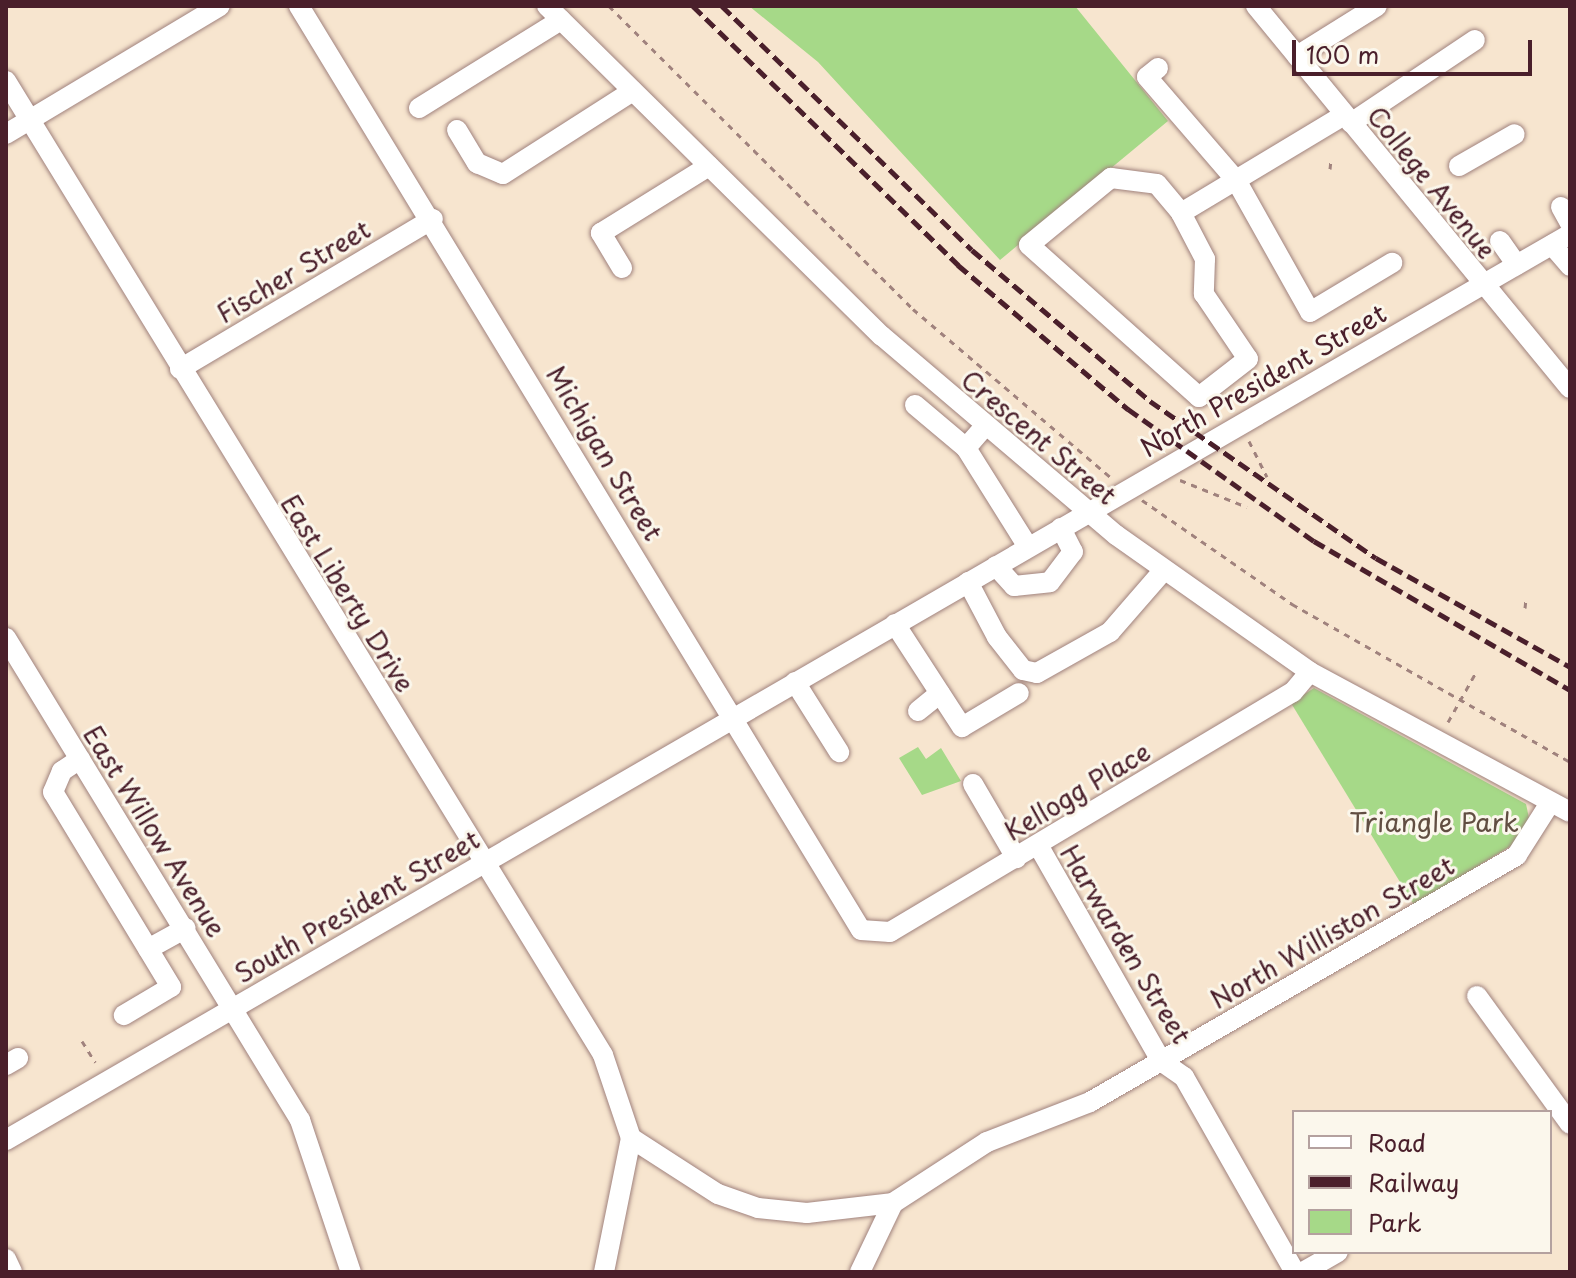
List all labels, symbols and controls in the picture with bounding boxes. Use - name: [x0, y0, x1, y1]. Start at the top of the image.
- scale bar: [1296, 24, 1536, 74]
- text: 100 m: [1306, 36, 1379, 72]
- street label: College Avenue: [1361, 99, 1503, 265]
- street label: Fischer Street: [210, 213, 376, 329]
- street label: North President Street: [1133, 296, 1393, 464]
- street label: Michigan Street: [540, 360, 670, 546]
- street label: Crescent Street: [954, 362, 1124, 512]
- street label: East Liberty Drive: [275, 489, 421, 697]
- street label: East Willow Avenue: [78, 720, 232, 942]
- street label: Kellogg Place: [999, 735, 1155, 847]
- park label: Triangle Park: [1348, 806, 1520, 838]
- street label: South President Street: [227, 822, 487, 990]
- street label: Harwarden Street: [1054, 838, 1198, 1050]
- street label: North Williston Street: [1205, 850, 1459, 1014]
- legend: [1292, 1110, 1552, 1254]
- text: Road: [1368, 1124, 1426, 1160]
- text: Railway: [1368, 1164, 1459, 1200]
- text: Park: [1368, 1204, 1422, 1240]

